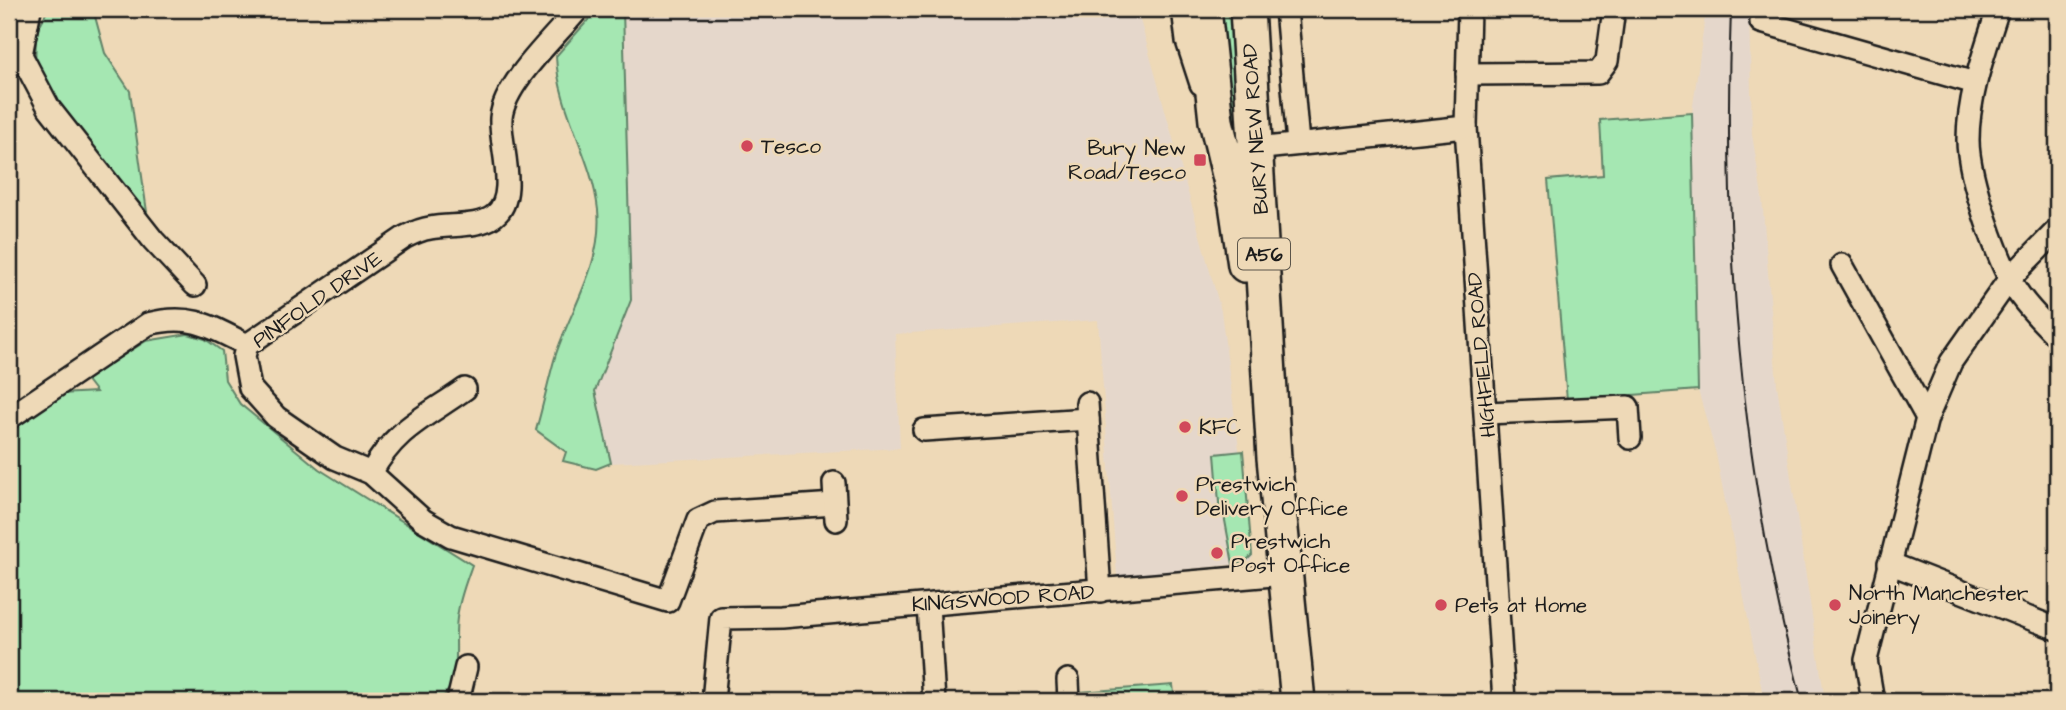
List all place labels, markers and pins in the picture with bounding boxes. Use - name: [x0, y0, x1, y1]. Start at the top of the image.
- place label: Tesco: [761, 132, 821, 161]
- place label: Bury New Road/Tesco: [1068, 134, 1186, 187]
- marker: Tesco: [739, 138, 755, 154]
- marker: Bury New Road/Tesco: [1192, 152, 1208, 168]
- place label: KFC: [1199, 413, 1241, 442]
- marker: KFC: [1177, 419, 1193, 435]
- place label: Prestwich Delivery Office: [1196, 470, 1348, 525]
- marker: Prestwich Delivery Office: [1174, 488, 1190, 504]
- place label: Prestwich Post Office: [1231, 527, 1350, 580]
- marker: Prestwich Post Office: [1209, 545, 1225, 561]
- place label: North Manchester Joinery: [1849, 579, 2029, 634]
- place label: Pets at Home: [1455, 591, 1587, 620]
- marker: Pets at Home: [1433, 597, 1449, 613]
- marker: North Manchester Joinery: [1827, 597, 1843, 613]

